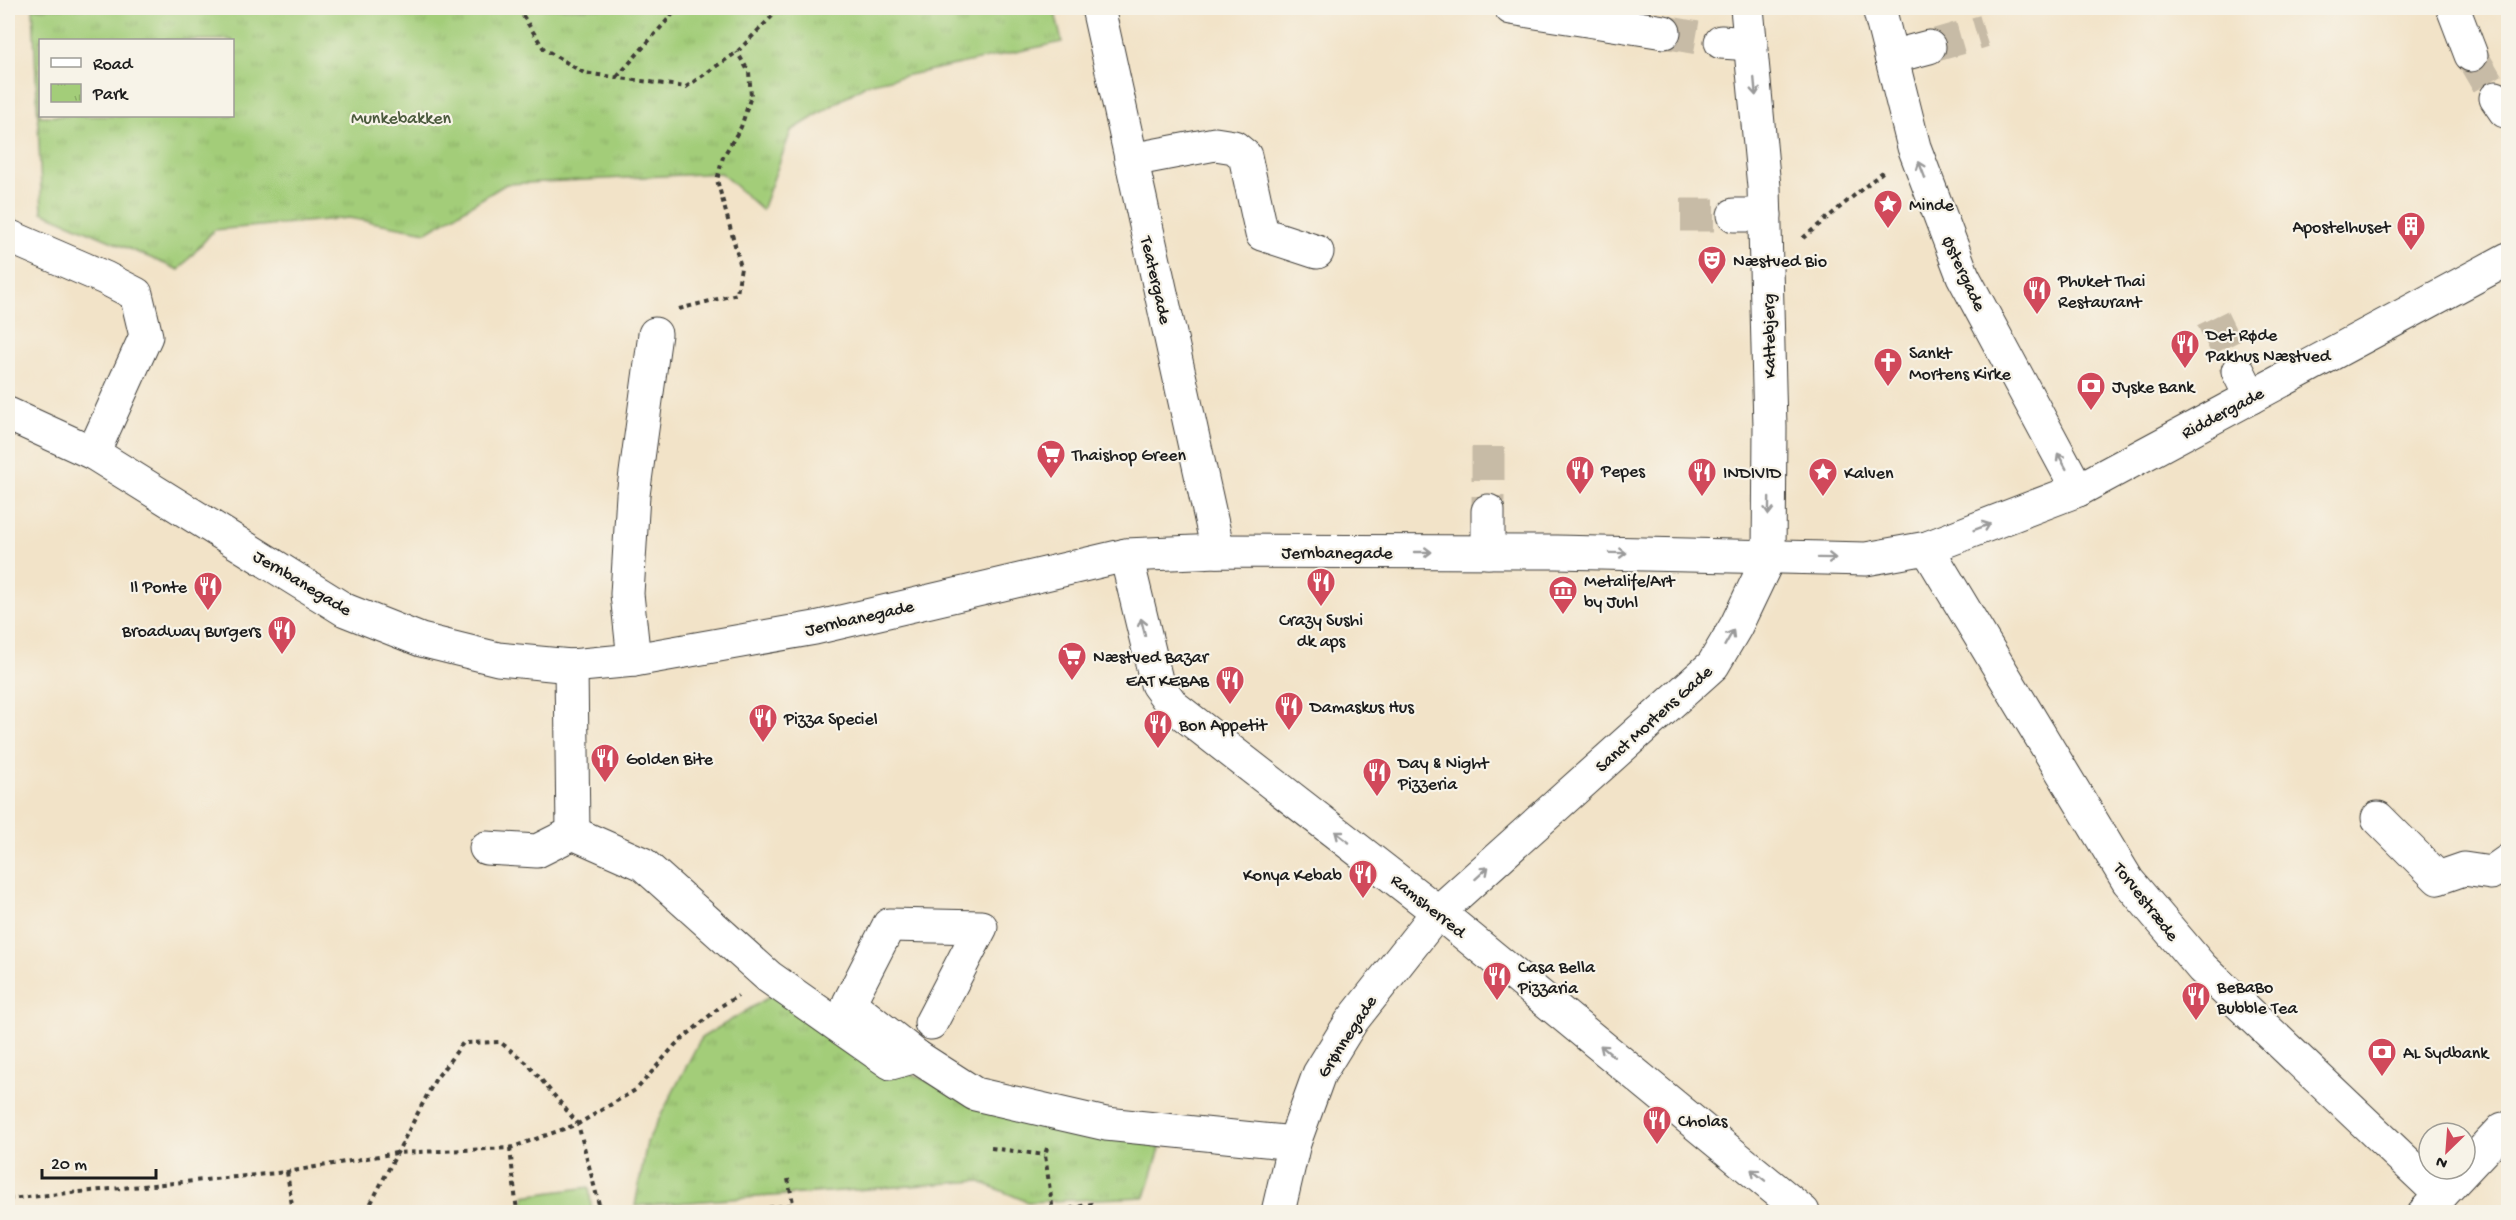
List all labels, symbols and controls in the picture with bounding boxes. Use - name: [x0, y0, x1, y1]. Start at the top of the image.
- legend: [39, 39, 234, 117]
- text: Road: [93, 55, 134, 76]
- one-way arrow: [1750, 76, 1761, 96]
- text: Park: [92, 85, 129, 106]
- park label: Munkebakken: [351, 109, 452, 130]
- one-way arrow: [1916, 161, 1927, 180]
- place icon: Minde: [1872, 188, 1904, 230]
- place label: Minde: [1909, 196, 1954, 217]
- building icon: Apostelhuset: [2395, 210, 2427, 252]
- place label: Apostelhuset: [2293, 218, 2392, 239]
- street label: Østergade: [1936, 233, 1990, 316]
- street label: Teatergade: [1134, 234, 1175, 327]
- theatre icon: Næstved Bio: [1696, 244, 1728, 286]
- place label: Næstved Bio: [1733, 252, 1827, 273]
- place label: Phuket Thai Restaurant: [2057, 272, 2146, 314]
- restaurant icon: Phuket Thai Restaurant: [2021, 274, 2053, 316]
- street label: Kattebjerg: [1759, 294, 1782, 378]
- place label: Det Røde Pakhus Næstved: [2205, 326, 2332, 368]
- restaurant icon: Det Røde Pakhus Næstved: [2169, 328, 2201, 370]
- place label: Sankt Mortens Kirke: [1909, 344, 2011, 386]
- church icon: Sankt Mortens Kirke: [1872, 346, 1904, 388]
- bank icon: Jyske Bank: [2075, 370, 2107, 412]
- place label: Jyske Bank: [2112, 378, 2196, 399]
- street label: Riddergade: [2178, 383, 2269, 445]
- supermarket icon: Thaishop Green: [1035, 438, 1067, 480]
- place label: Thaishop Green: [1071, 446, 1187, 467]
- one-way arrow: [2056, 452, 2067, 470]
- restaurant icon: Pepes: [1564, 454, 1596, 496]
- restaurant icon: INDIVID: [1686, 456, 1718, 498]
- place icon: Kalven: [1807, 456, 1839, 498]
- place label: Pepes: [1600, 462, 1646, 483]
- place label: INDIVID: [1723, 464, 1781, 485]
- place label: Kalven: [1844, 464, 1894, 485]
- one-way arrow: [1763, 496, 1775, 516]
- one-way arrow: [1972, 521, 1991, 532]
- street label: Jernbanegade: [1281, 544, 1393, 565]
- one-way arrow: [1413, 546, 1433, 558]
- street label: Jernbanegade: [249, 547, 355, 622]
- one-way arrow: [1608, 548, 1628, 559]
- one-way arrow: [1817, 552, 1837, 564]
- restaurant icon: Crazy Sushi dk aps: [1305, 566, 1337, 608]
- restaurant icon: Il Ponte: [192, 570, 224, 612]
- place label: Metalife/Art by Juhl: [1584, 572, 1676, 614]
- museum icon: Metalife/Art by Juhl: [1547, 574, 1579, 616]
- place label: Il Ponte: [130, 578, 188, 599]
- street label: Jernbanegade: [803, 597, 917, 642]
- place label: Crazy Sushi dk aps: [1279, 611, 1363, 653]
- restaurant icon: Broadway Burgers: [266, 614, 298, 656]
- one-way arrow: [1136, 618, 1148, 637]
- place label: Broadway Burgers: [121, 622, 262, 643]
- one-way arrow: [1723, 630, 1735, 647]
- supermarket icon: Næstved Bazar: [1056, 640, 1088, 682]
- place label: Næstved Bazar: [1093, 648, 1210, 669]
- street label: Sanct Mortens Gade: [1592, 661, 1718, 778]
- restaurant icon: EAT KEBAB: [1214, 664, 1246, 706]
- place label: EAT KEBAB: [1126, 672, 1210, 693]
- restaurant icon: Damaskus Hus: [1273, 690, 1305, 732]
- place label: Damaskus Hus: [1309, 698, 1415, 719]
- restaurant icon: Pizza Speciel: [747, 702, 779, 744]
- restaurant icon: Bon Appetit: [1142, 708, 1174, 750]
- place label: Pizza Speciel: [783, 710, 878, 731]
- place label: Bon Appetit: [1178, 716, 1268, 737]
- restaurant icon: Golden Bite: [589, 742, 621, 784]
- place label: Golden Bite: [626, 750, 714, 771]
- place label: Day & Night Pizzeria: [1397, 754, 1490, 796]
- restaurant icon: Day & Night Pizzeria: [1361, 756, 1393, 798]
- one-way arrow: [1335, 831, 1351, 844]
- restaurant icon: Konya Kebab: [1347, 858, 1379, 900]
- street label: Torvestræde: [2107, 858, 2183, 947]
- place label: Konya Kebab: [1243, 866, 1342, 887]
- one-way arrow: [1474, 866, 1489, 880]
- street label: Ramsherred: [1386, 870, 1470, 944]
- place label: Casa Bella Pizzaria: [1517, 958, 1596, 1000]
- restaurant icon: Casa Bella Pizzaria: [1481, 960, 1513, 1002]
- place label: BeBaBo Bubble Tea: [2216, 978, 2298, 1020]
- restaurant icon: BeBaBo Bubble Tea: [2180, 980, 2212, 1022]
- street label: Grønnegade: [1314, 992, 1383, 1082]
- bank icon: AL Sydbank: [2366, 1036, 2398, 1078]
- place label: AL Sydbank: [2403, 1044, 2490, 1065]
- one-way arrow: [1599, 1045, 1615, 1058]
- restaurant icon: Cholas: [1641, 1104, 1673, 1146]
- place label: Cholas: [1678, 1112, 1729, 1133]
- north arrow: [2417, 1121, 2477, 1181]
- scale bar: [42, 1142, 156, 1180]
- text: N: [2433, 1150, 2451, 1172]
- text: 20 m: [51, 1155, 87, 1176]
- one-way arrow: [1750, 1169, 1766, 1182]

